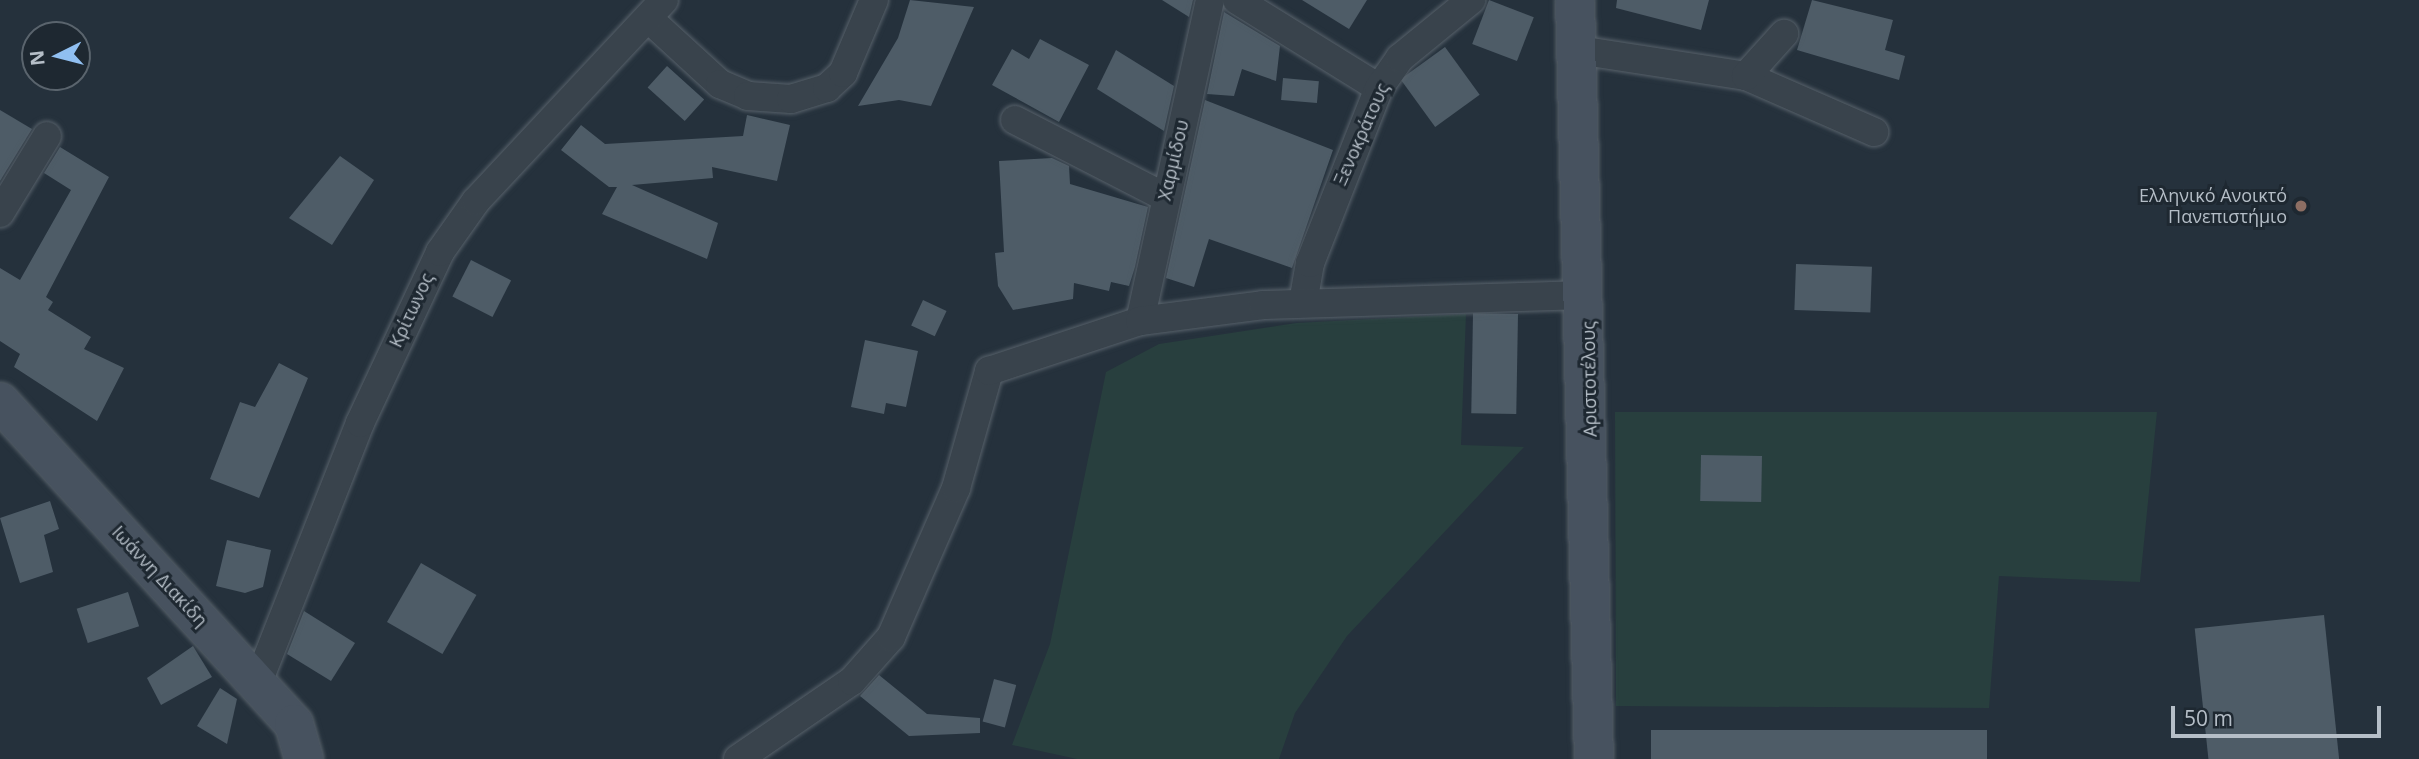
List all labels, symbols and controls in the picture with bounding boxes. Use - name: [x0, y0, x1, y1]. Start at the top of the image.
- north arrow: [21, 21, 91, 91]
- text: N: [23, 49, 51, 67]
- street label: Ξενοκράτους: [1329, 80, 1393, 188]
- street label: Χαρμίδου: [1153, 118, 1193, 202]
- place label: Ελληνικό Ανοικτό Πανεπιστήμιο: [2139, 185, 2287, 228]
- marker: Ελληνικό Ανοικτό Πανεπιστήμιο: [2293, 198, 2309, 214]
- street label: Κρίτωνος: [384, 269, 438, 351]
- street label: Αριστοτέλους: [1577, 321, 1601, 437]
- street label: Ιωάννη Διακίδη: [108, 521, 212, 631]
- scale bar: [2174, 692, 2384, 736]
- text: 50 m: [2184, 704, 2233, 732]

